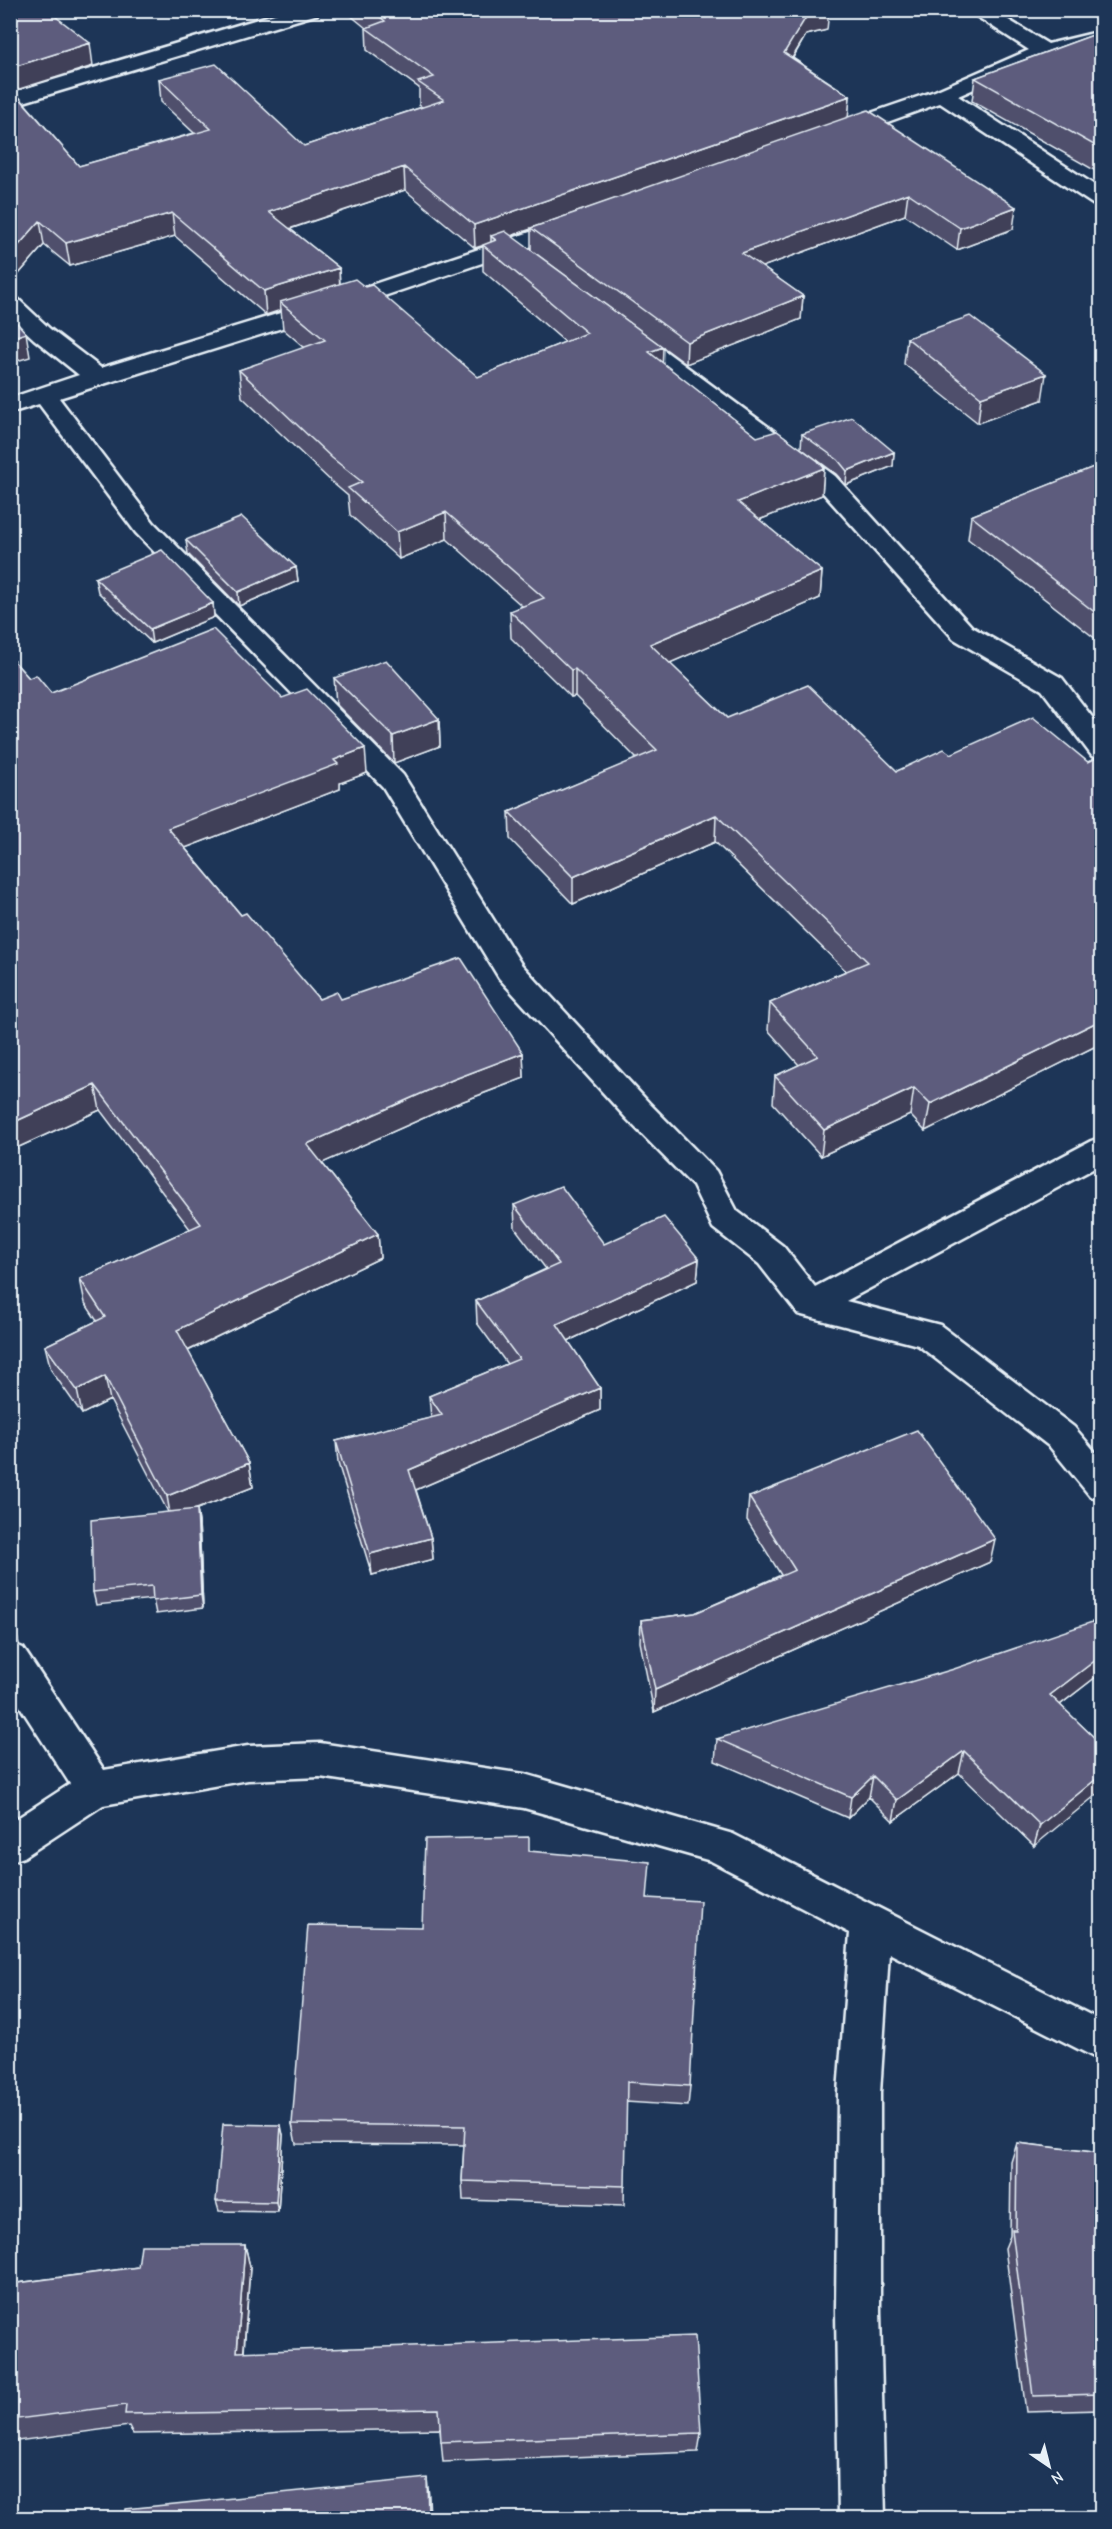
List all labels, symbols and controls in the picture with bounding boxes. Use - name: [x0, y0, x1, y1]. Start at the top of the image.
- north arrow: [1019, 2436, 1079, 2496]
- text: N: [1048, 2467, 1066, 2488]

